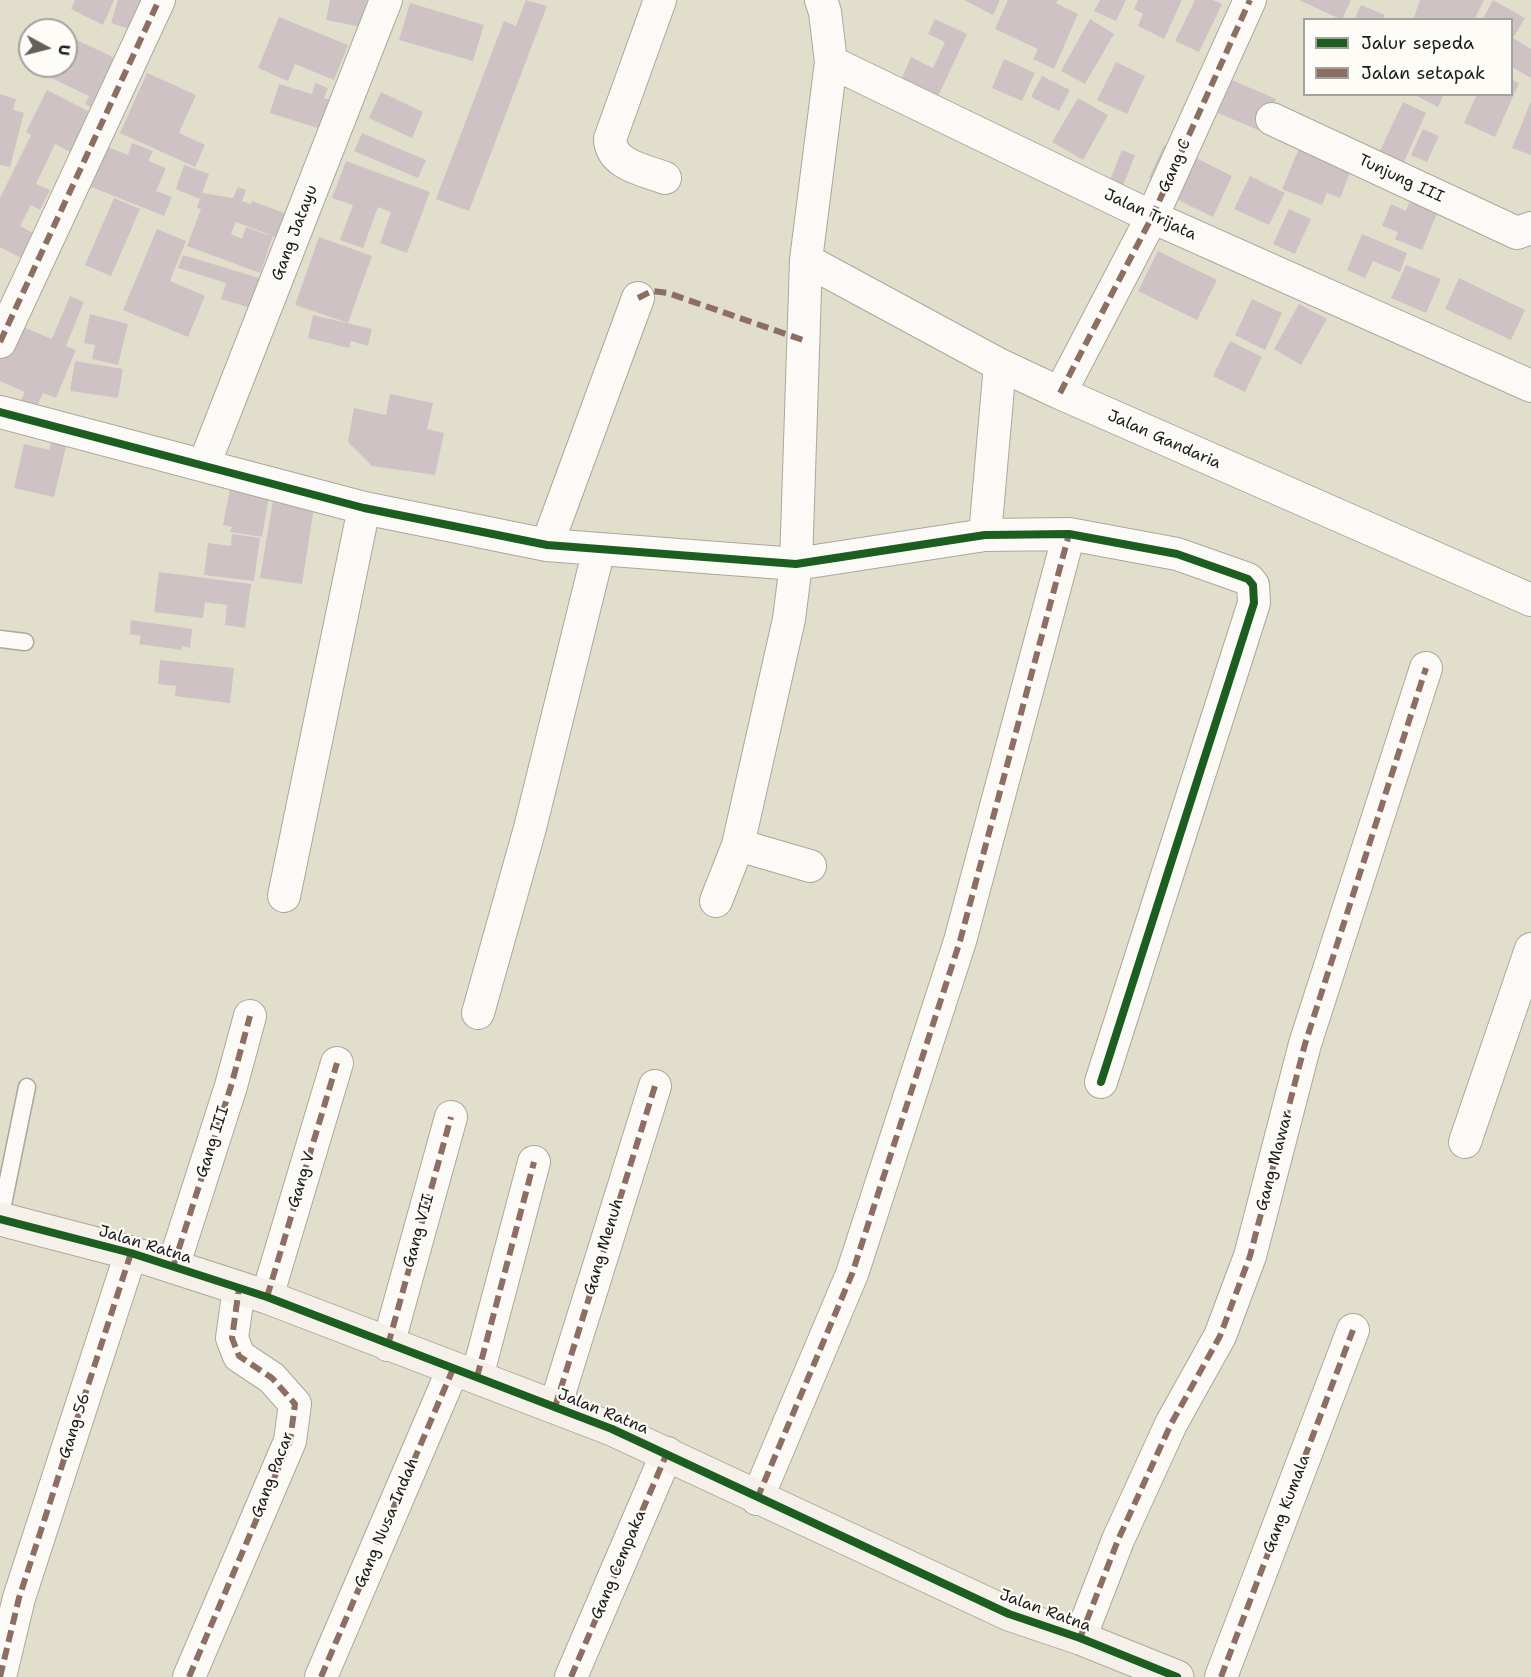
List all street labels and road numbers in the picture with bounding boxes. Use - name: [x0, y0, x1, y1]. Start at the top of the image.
- street label: Gang C: [1155, 136, 1195, 196]
- street label: Tunjung III: [1355, 151, 1447, 207]
- street label: Gang Jatayu: [268, 183, 322, 283]
- street label: Jalan Trijata: [1101, 185, 1199, 245]
- street label: Jalan Gandaria: [1104, 406, 1224, 474]
- street label: Gang III: [192, 1104, 234, 1180]
- street label: Gang Mawar: [1252, 1109, 1298, 1213]
- street label: Gang V: [284, 1150, 320, 1210]
- street label: Gang VII: [399, 1192, 439, 1270]
- street label: Gang Menuh: [580, 1196, 628, 1298]
- street label: Jalan Ratna: [96, 1222, 194, 1268]
- street label: Jalan Ratna: [555, 1385, 651, 1439]
- street label: Gang 56: [55, 1391, 95, 1461]
- street label: Gang Pacar: [248, 1429, 298, 1521]
- street label: Gang Kumala: [1259, 1452, 1315, 1556]
- street label: Gang Nusa Indah: [351, 1455, 423, 1591]
- street label: Gang Cempaka: [587, 1508, 651, 1622]
- street label: Jalan Ratna: [997, 1586, 1093, 1636]

